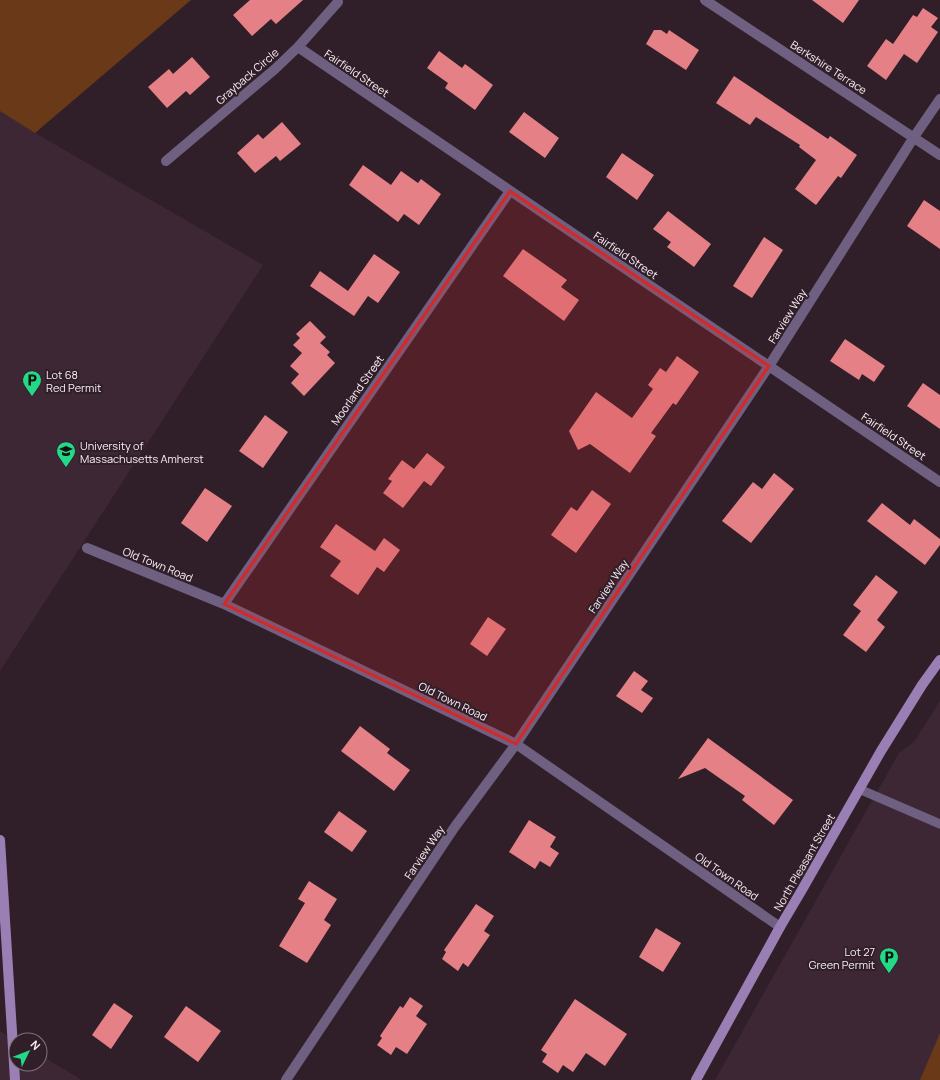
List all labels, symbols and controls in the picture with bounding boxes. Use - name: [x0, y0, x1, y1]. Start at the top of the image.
- street label: Berkshire Terrace: [788, 37, 871, 98]
- street label: Grayback Circle: [212, 44, 282, 107]
- street label: Fairfield Street: [322, 46, 392, 100]
- street label: Fairfield Street: [591, 228, 661, 282]
- street label: Farview Way: [764, 286, 810, 346]
- street label: Moorland Street: [327, 352, 387, 428]
- place label: Lot 68 Red Permit: [46, 367, 101, 395]
- parking icon: Lot 68 Red Permit: [21, 369, 43, 397]
- street label: Fairfield Street: [859, 409, 929, 463]
- place label: University of Massachusetts Amherst: [80, 438, 204, 466]
- school or university icon: University of Massachusetts Amherst: [55, 440, 77, 468]
- street label: Old Town Road: [121, 543, 195, 585]
- street label: Farview Way: [585, 556, 632, 616]
- street label: Old Town Road: [416, 678, 490, 724]
- street label: North Pleasant Street: [770, 811, 838, 913]
- street label: Farview Way: [401, 822, 448, 882]
- street label: Old Town Road: [692, 848, 762, 904]
- place label: Lot 27 Green Permit: [809, 944, 875, 972]
- parking icon: Lot 27 Green Permit: [878, 946, 900, 974]
- north arrow: [8, 1032, 48, 1072]
- text: N: [27, 1037, 44, 1053]

